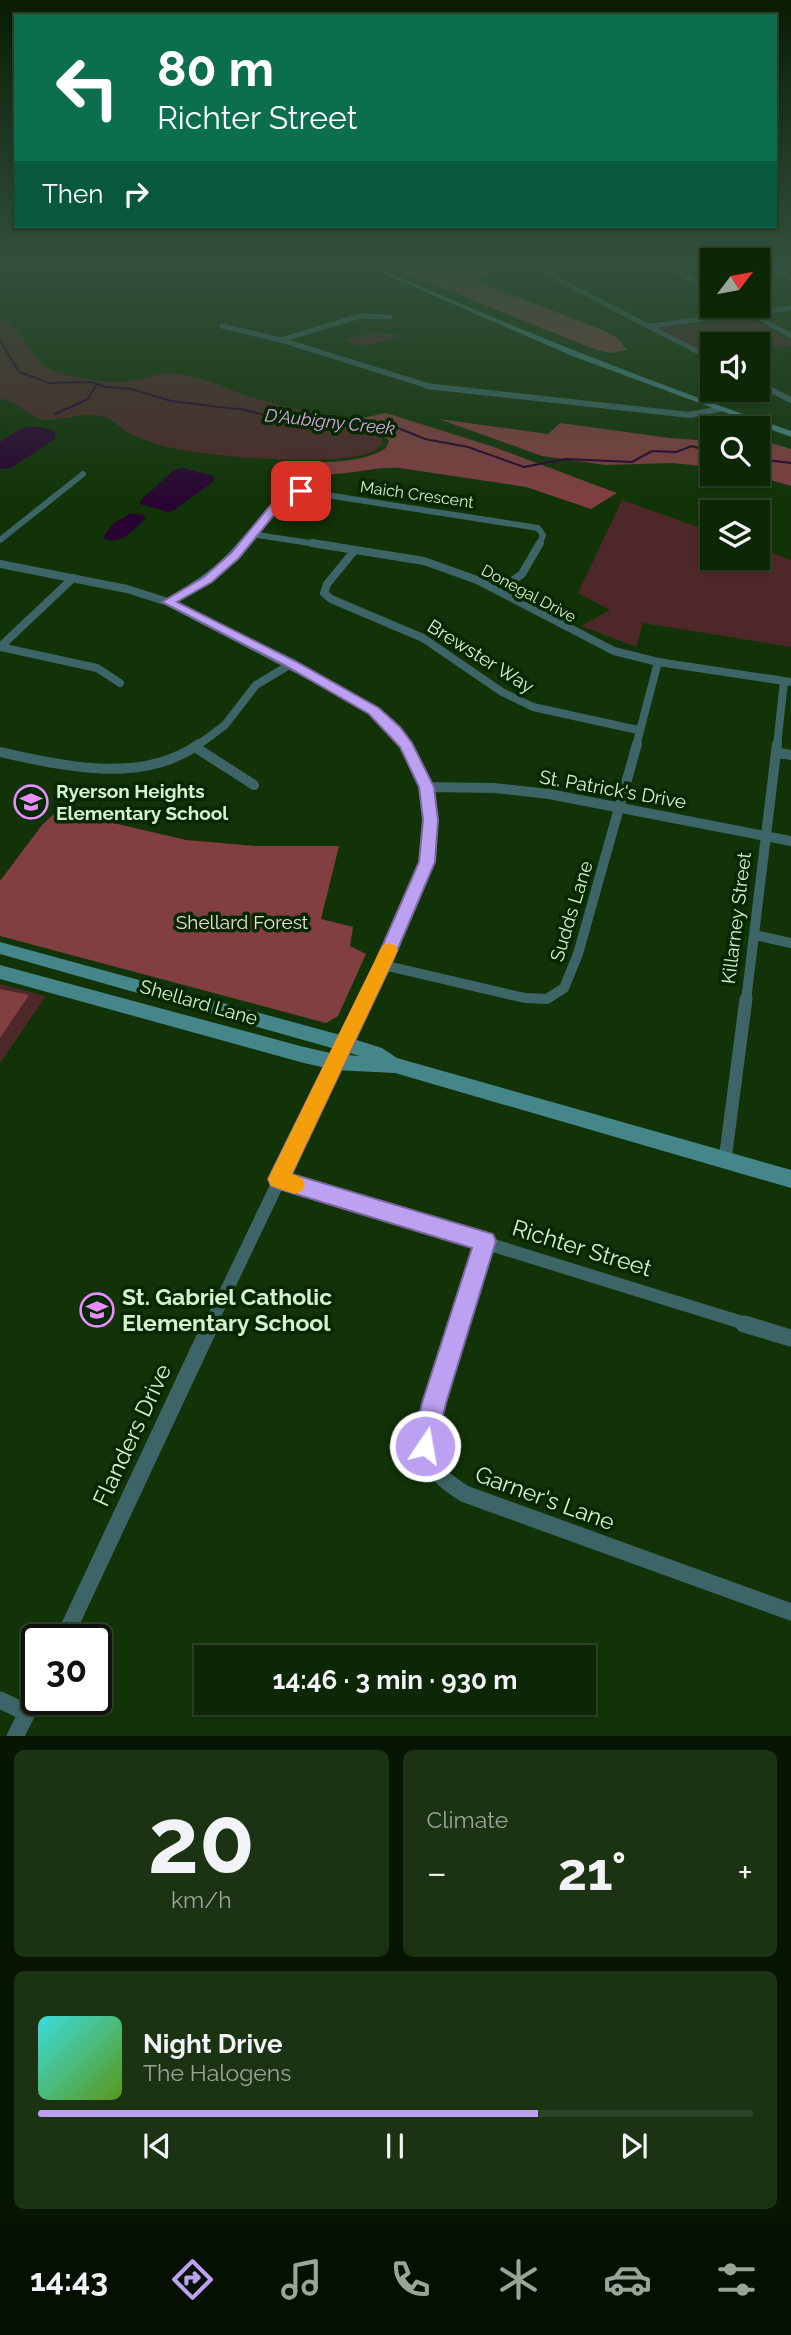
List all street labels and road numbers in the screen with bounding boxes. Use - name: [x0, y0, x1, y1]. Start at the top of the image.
- street label: Maich Crescent: [359, 477, 476, 512]
- street label: Donegal Drive: [478, 561, 579, 626]
- street label: Brewster Way: [424, 615, 538, 697]
- street label: St. Patrick's Drive: [538, 765, 688, 813]
- street label: Killarney Street: [717, 850, 755, 985]
- street label: Sudds Lane: [545, 858, 597, 964]
- street label: Shellard Lane: [138, 975, 260, 1029]
- street label: Richter Street: [509, 1214, 655, 1282]
- street label: Flanders Drive: [87, 1360, 176, 1510]
- street label: Garner's Lane: [472, 1460, 618, 1535]

